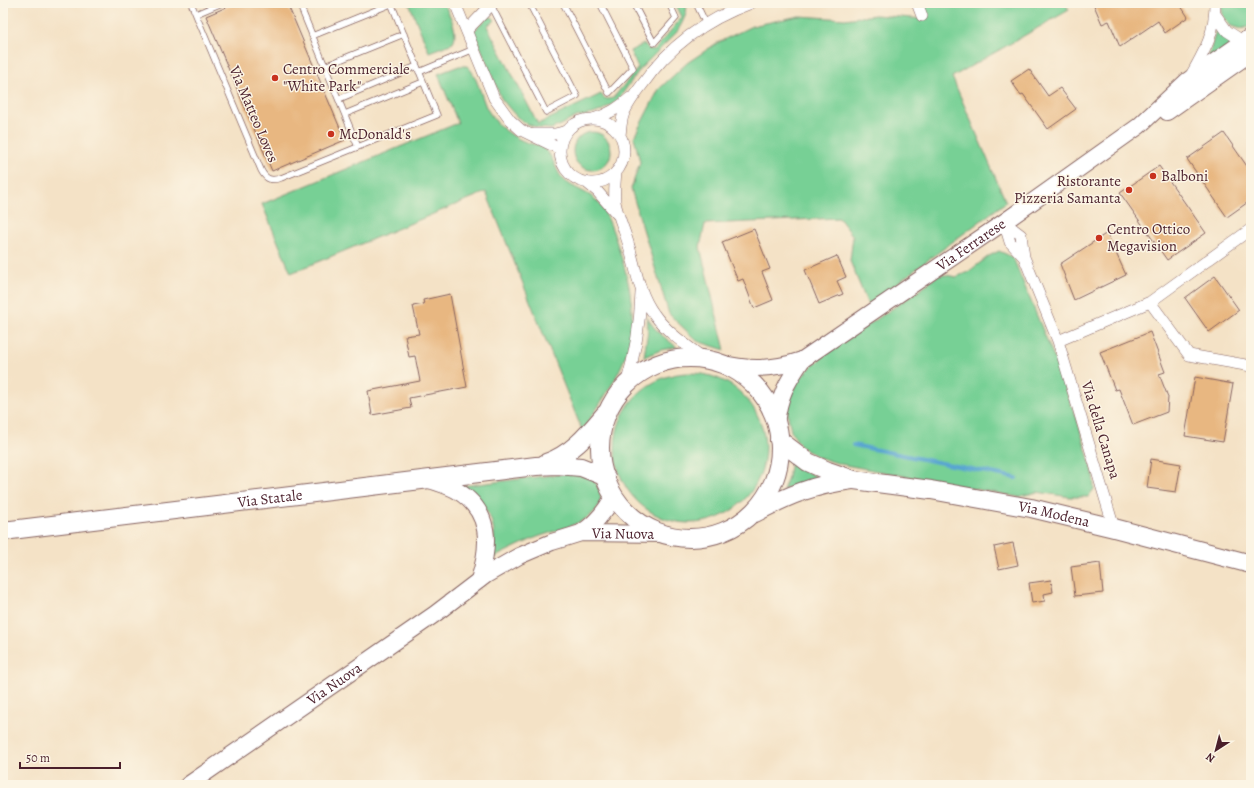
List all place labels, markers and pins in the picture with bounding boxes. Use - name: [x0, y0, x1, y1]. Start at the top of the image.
- place label: Centro Commerciale "White Park": [283, 59, 410, 96]
- marker: Centro Commerciale "White Park": [270, 73, 280, 83]
- place label: McDonald's: [339, 124, 411, 144]
- marker: McDonald's: [326, 129, 336, 139]
- place label: Balboni: [1161, 166, 1208, 186]
- place label: Ristorante Pizzeria Samanta: [1014, 171, 1121, 208]
- marker: Balboni: [1148, 171, 1158, 181]
- marker: Ristorante Pizzeria Samanta: [1124, 185, 1134, 195]
- place label: Centro Ottico Megavision: [1107, 219, 1190, 256]
- marker: Centro Ottico Megavision: [1094, 233, 1104, 243]

